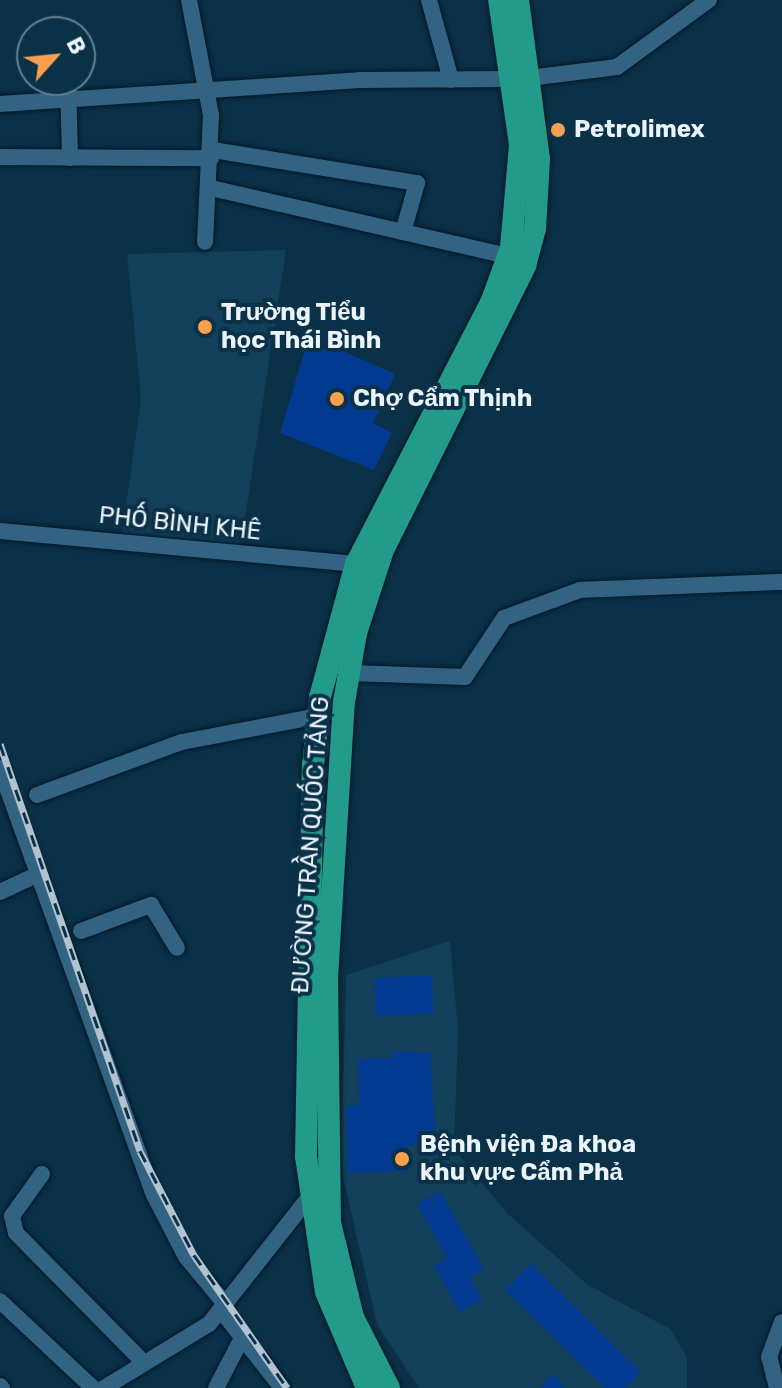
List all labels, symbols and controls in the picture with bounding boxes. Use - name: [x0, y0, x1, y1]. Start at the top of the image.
- north arrow: [16, 16, 96, 96]
- text: B: [61, 33, 92, 59]
- place label: Petrolimex: [574, 116, 705, 144]
- marker: Petrolimex: [549, 121, 567, 139]
- place label: Trường Tiểu học Thái Bình: [221, 299, 382, 355]
- marker: Trường Tiểu học Thái Bình: [196, 318, 214, 336]
- place label: Chợ Cẩm Thịnh: [353, 385, 533, 413]
- marker: Chợ Cẩm Thịnh: [328, 390, 346, 408]
- street label: PHỐ BÌNH KHÊ: [97, 501, 263, 547]
- street label: ĐƯỜNG TRẦN QUỐC TẢNG: [286, 695, 336, 995]
- place label: Bệnh viện Đa khoa khu vực Cẩm Phả: [420, 1131, 637, 1187]
- marker: Bệnh viện Đa khoa khu vực Cẩm Phả: [391, 1148, 413, 1170]

